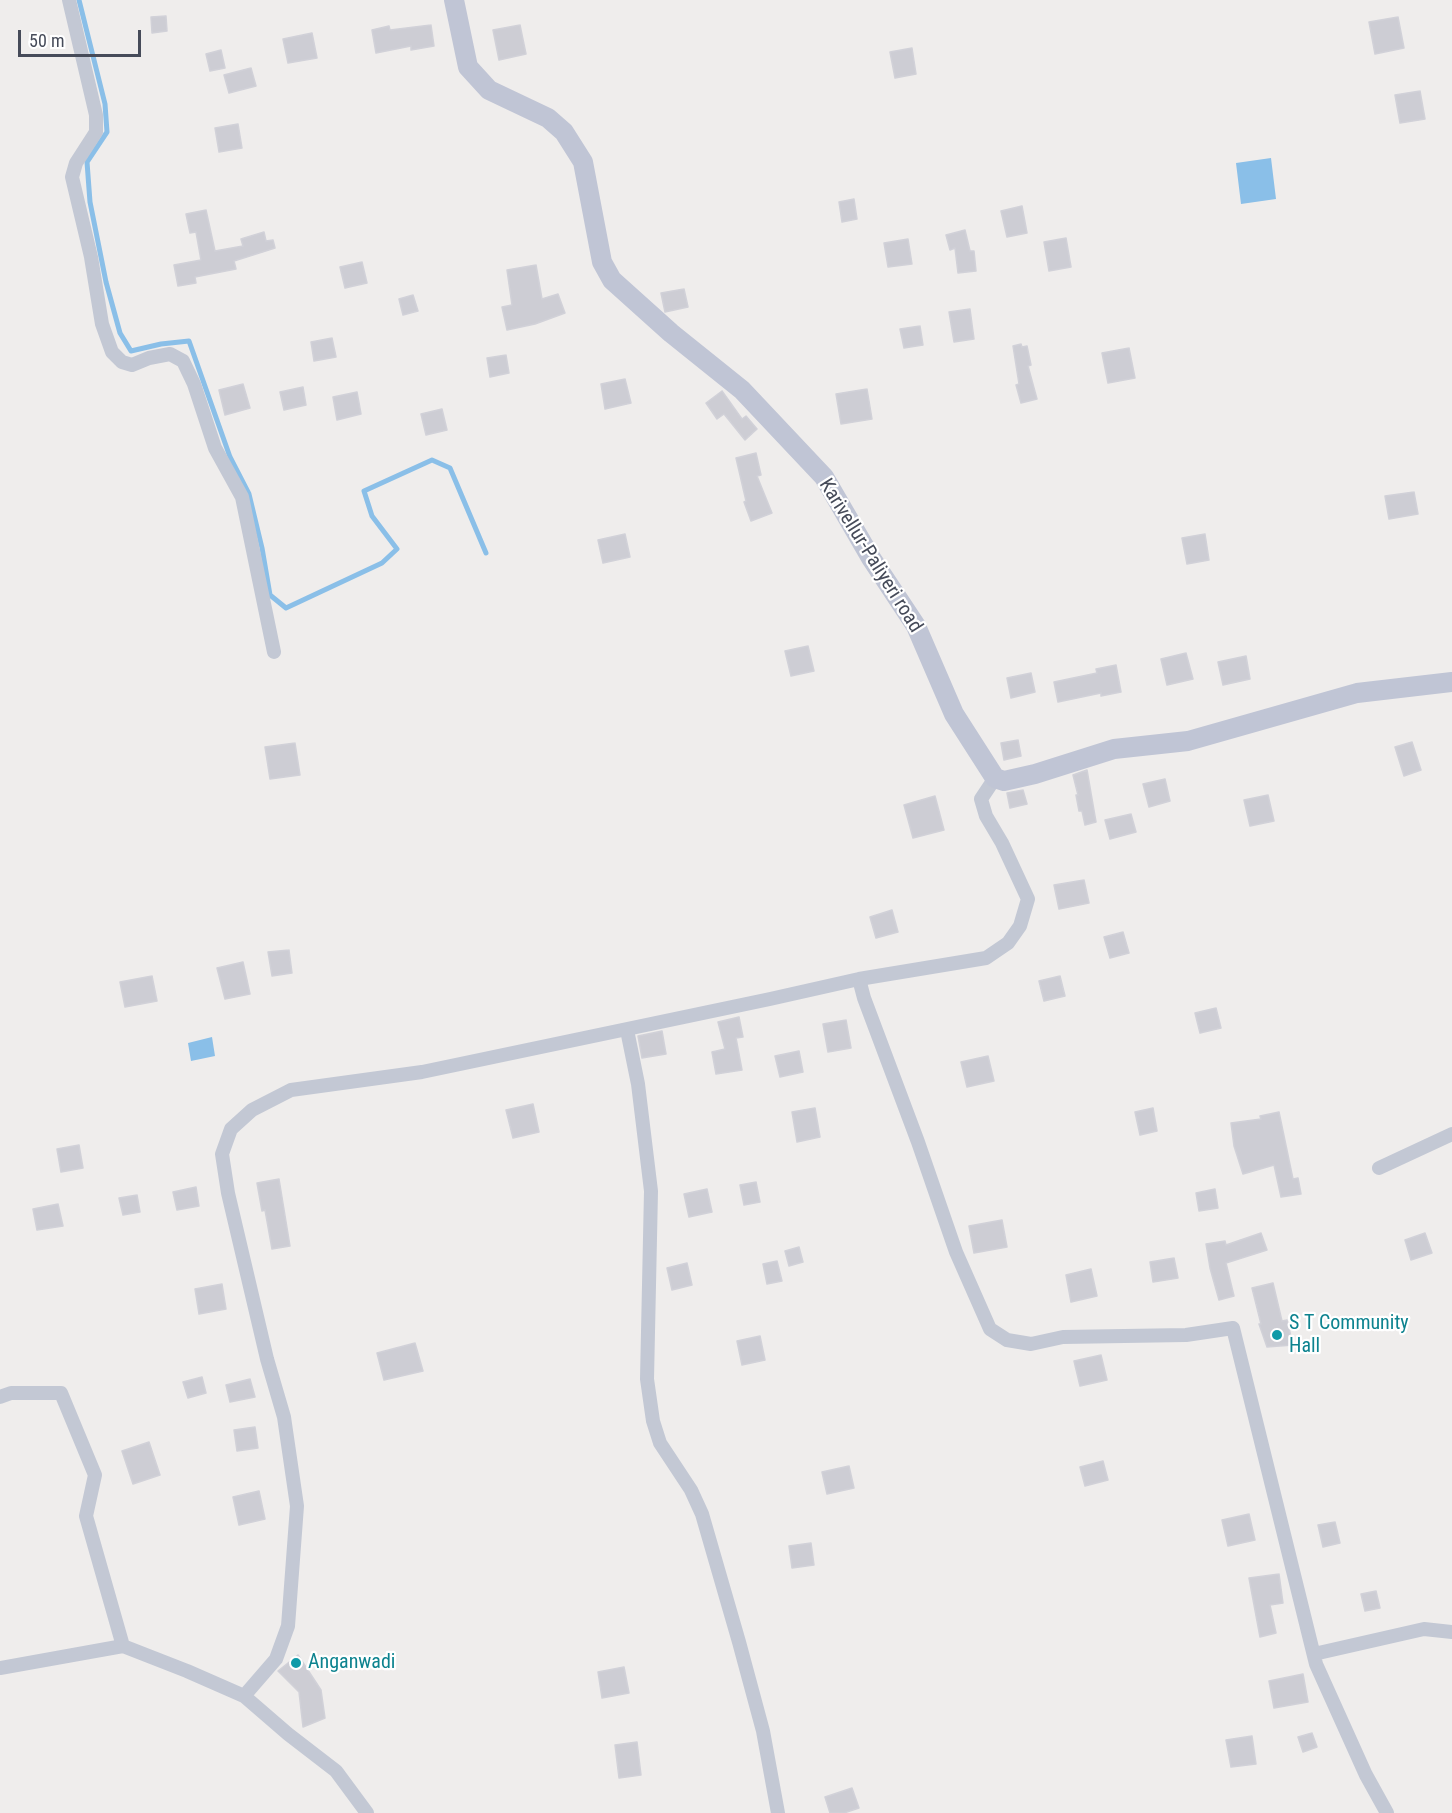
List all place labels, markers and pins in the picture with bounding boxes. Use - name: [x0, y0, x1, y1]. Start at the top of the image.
- place label: S T Community Hall: [1289, 1312, 1409, 1359]
- marker: S T Community Hall: [1270, 1328, 1284, 1342]
- place label: Anganwadi: [308, 1651, 395, 1675]
- marker: Anganwadi: [289, 1656, 303, 1670]

